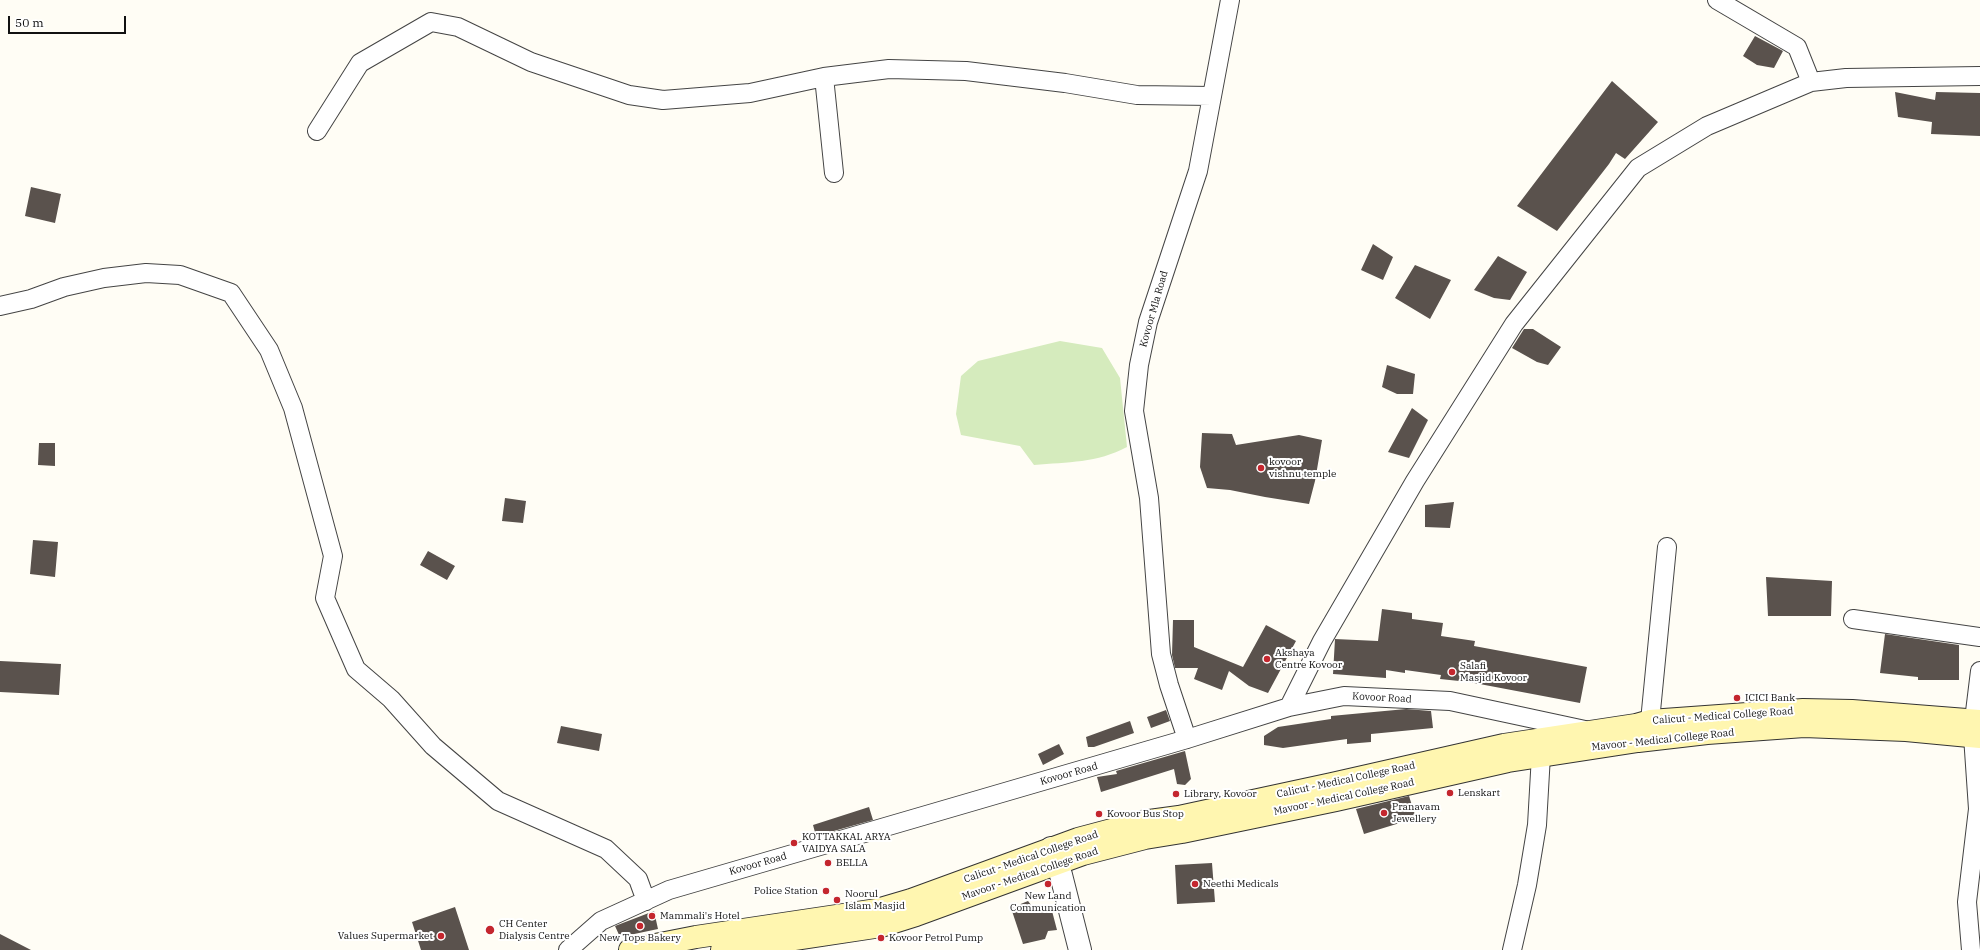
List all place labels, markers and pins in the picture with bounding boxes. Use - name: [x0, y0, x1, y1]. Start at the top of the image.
- place label: kovoor vishnu temple: [1269, 456, 1336, 480]
- marker: kovoor vishnu temple: [1256, 463, 1266, 473]
- place label: Akshaya Centre Kovoor: [1275, 647, 1342, 670]
- marker: Akshaya Centre Kovoor: [1262, 654, 1272, 664]
- place label: Salafi Masjid Kovoor: [1460, 660, 1527, 684]
- marker: Salafi Masjid Kovoor: [1447, 667, 1457, 677]
- place label: ICICI Bank: [1745, 692, 1795, 704]
- marker: ICICI Bank: [1732, 693, 1742, 703]
- place label: Lenskart: [1458, 787, 1500, 799]
- place label: Library, Kovoor: [1184, 788, 1257, 800]
- marker: Lenskart: [1445, 788, 1455, 798]
- marker: Library, Kovoor: [1171, 789, 1181, 799]
- place label: Pranavam Jewellery: [1392, 801, 1440, 824]
- place label: Kovoor Bus Stop: [1107, 808, 1184, 820]
- marker: Pranavam Jewellery: [1379, 808, 1389, 818]
- marker: Kovoor Bus Stop: [1094, 809, 1104, 819]
- place label: KOTTAKKAL ARYA VAIDYA SALA: [802, 831, 891, 854]
- marker: KOTTAKKAL ARYA VAIDYA SALA: [789, 838, 799, 848]
- place label: BELLA: [836, 857, 868, 869]
- marker: BELLA: [823, 858, 833, 868]
- place label: Neethi Medicals: [1203, 878, 1279, 890]
- marker: New Land Communication: [1043, 879, 1053, 889]
- marker: Neethi Medicals: [1190, 879, 1200, 889]
- place label: Police Station: [754, 885, 818, 897]
- marker: Police Station: [821, 886, 831, 896]
- place label: Noorul Islam Masjid: [845, 888, 905, 912]
- place label: New Land Communication: [1010, 890, 1086, 914]
- marker: Noorul Islam Masjid: [832, 895, 842, 905]
- place label: Mammali's Hotel: [660, 910, 740, 922]
- marker: Mammali's Hotel: [647, 911, 657, 921]
- place label: CH Center Dialysis Centre: [499, 918, 570, 942]
- marker: New Tops Bakery: [635, 921, 645, 931]
- marker: CH Center Dialysis Centre: [484, 924, 496, 936]
- place label: Values Supermarket: [338, 930, 433, 942]
- marker: Values Supermarket: [436, 931, 446, 941]
- place label: New Tops Bakery: [599, 932, 681, 944]
- place label: Kovoor Petrol Pump: [889, 932, 983, 944]
- marker: Kovoor Petrol Pump: [876, 933, 886, 943]

